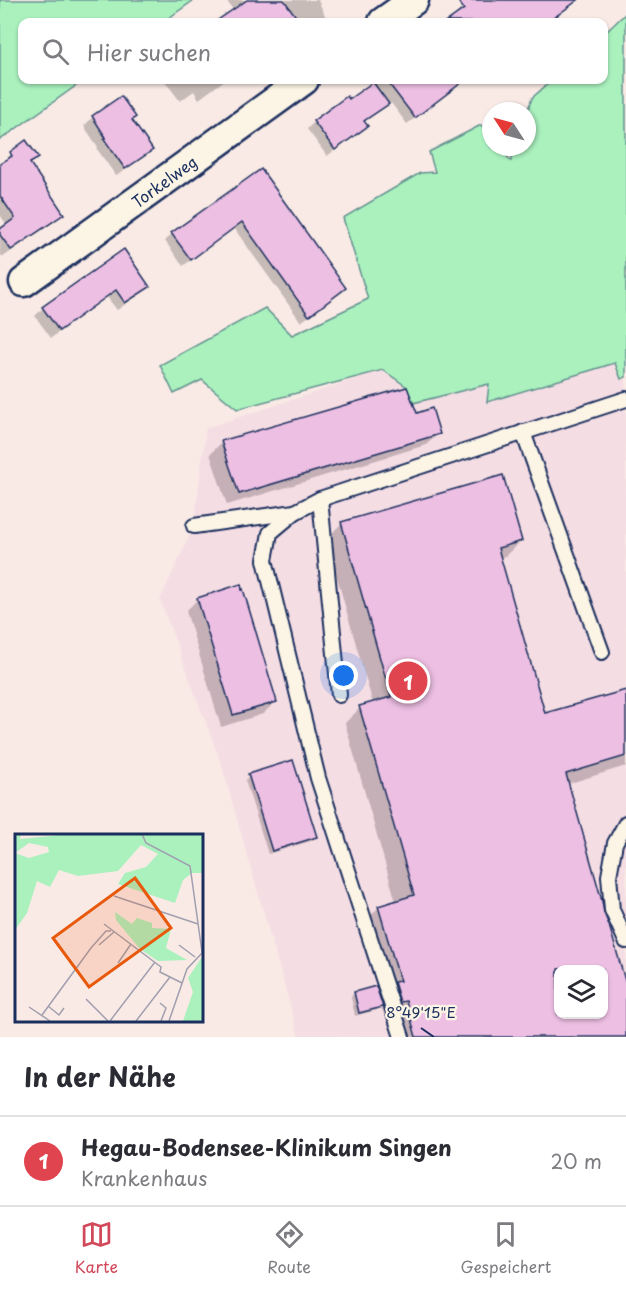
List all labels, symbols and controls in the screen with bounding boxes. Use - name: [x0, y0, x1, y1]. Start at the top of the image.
- search box: [18, 18, 608, 84]
- icon: search: [39, 35, 72, 68]
- text: Hier suchen: [87, 35, 211, 68]
- north arrow: [482, 102, 536, 156]
- street label: Torkelweg: [126, 149, 202, 213]
- pin: 1: [388, 658, 428, 704]
- your location: [329, 661, 358, 690]
- inset map: [15, 834, 202, 1022]
- map controls: [554, 965, 608, 1019]
- button: layers: [554, 965, 608, 1019]
- text: 8°49'15"E: [386, 1000, 456, 1023]
- text: In der Nähe: [24, 1057, 176, 1096]
- text: Hegau-Bodensee-Klinikum Singen: [81, 1130, 452, 1163]
- text: 1: [39, 1146, 48, 1176]
- text: 20 m: [550, 1146, 602, 1176]
- text: Krankenhaus: [81, 1163, 207, 1193]
- tab: Karte: [75, 1218, 118, 1278]
- tab: Route: [267, 1218, 311, 1278]
- tab: Gespeichert: [460, 1218, 551, 1278]

